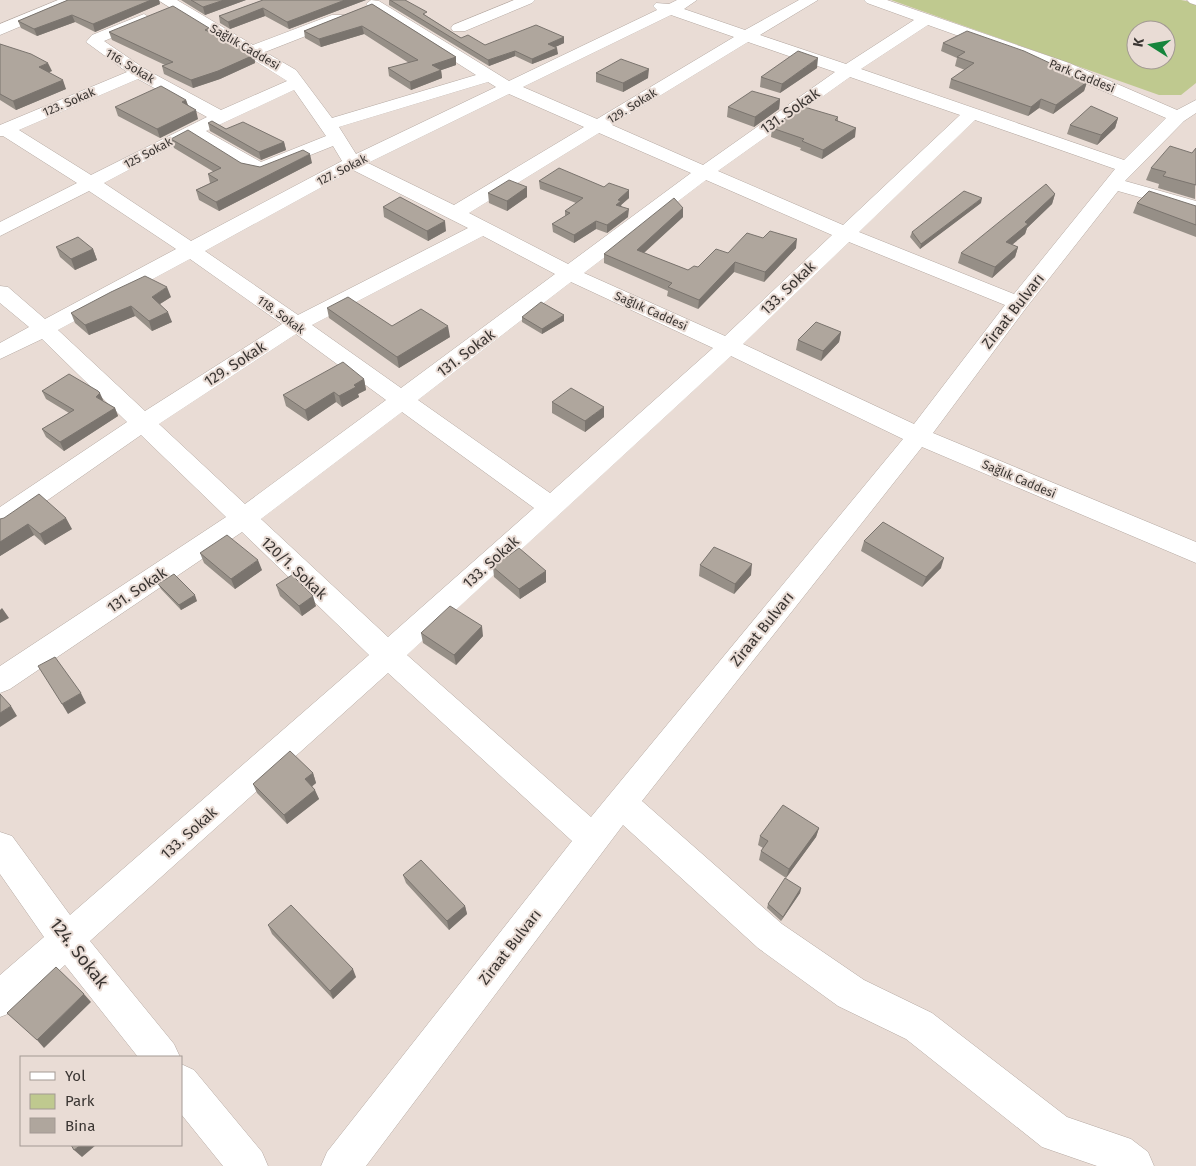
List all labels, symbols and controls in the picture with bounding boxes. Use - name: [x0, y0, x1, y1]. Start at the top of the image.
- north arrow: [1126, 20, 1176, 70]
- street label: Sağlık Caddesi: [208, 21, 282, 73]
- text: K: [1130, 36, 1148, 49]
- street label: 116. Sokak: [103, 46, 158, 87]
- street label: Park Caddesi: [1047, 56, 1117, 96]
- street label: 123. Sokak: [41, 84, 98, 119]
- street label: 131. Sokak: [757, 84, 823, 138]
- street label: 129. Sokak: [605, 85, 660, 127]
- street label: 125 Sokak: [122, 134, 175, 172]
- street label: 127. Sokak: [315, 151, 370, 189]
- street label: 133. Sokak: [757, 257, 819, 319]
- street label: Ziraat Bulvarı: [978, 270, 1048, 352]
- street label: Sağlık Caddesi: [612, 289, 690, 333]
- street label: 118. Sokak: [255, 293, 308, 337]
- street label: 131. Sokak: [433, 325, 499, 381]
- street label: 129. Sokak: [201, 337, 269, 390]
- street label: Sağlık Caddesi: [980, 457, 1058, 501]
- street label: 133. Sokak: [459, 532, 523, 592]
- street label: 120/1. Sokak: [257, 533, 331, 603]
- street label: 131. Sokak: [104, 563, 170, 616]
- street label: Ziraat Bulvarı: [727, 588, 797, 670]
- street label: 133. Sokak: [157, 803, 221, 863]
- street label: Ziraat Bulvarı: [475, 906, 545, 988]
- street label: 124. Sokak: [45, 913, 114, 993]
- legend: [20, 1056, 182, 1146]
- text: Yol: [65, 1067, 86, 1085]
- text: Park: [65, 1092, 95, 1110]
- text: Bina: [65, 1117, 95, 1135]

